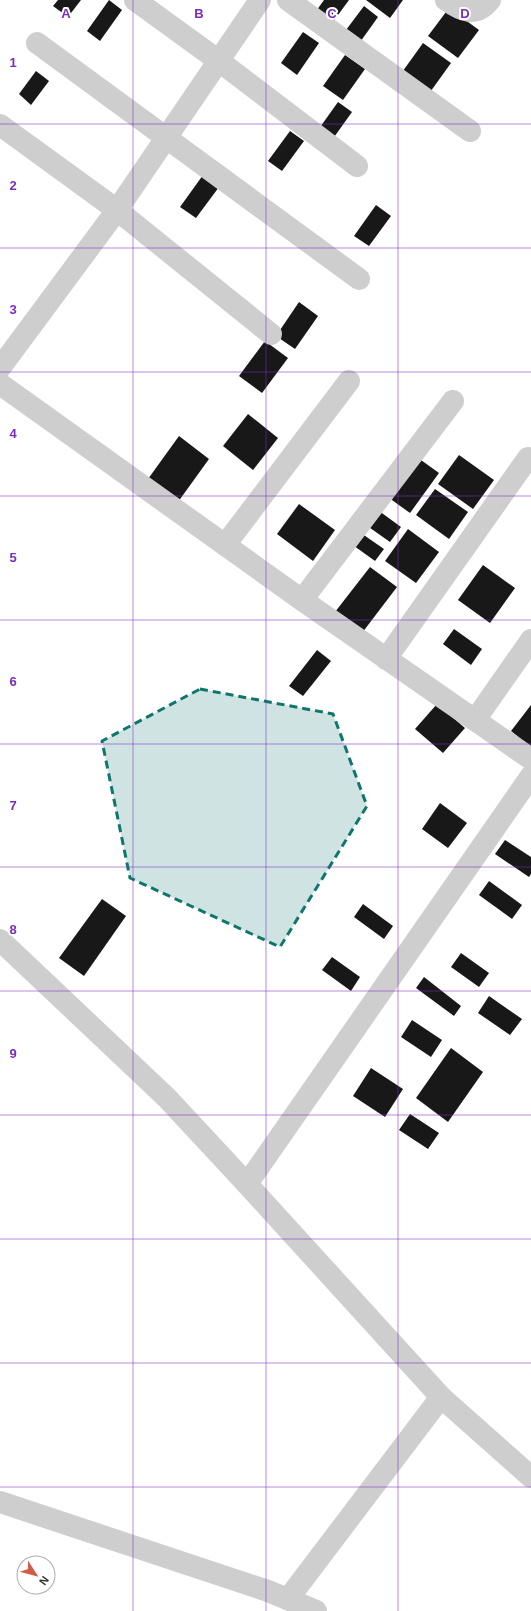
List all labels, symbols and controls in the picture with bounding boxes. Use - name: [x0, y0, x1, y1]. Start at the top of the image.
- text: A: [61, 6, 71, 21]
- text: B: [194, 6, 204, 21]
- text: C: [327, 6, 337, 21]
- text: D: [460, 6, 470, 21]
- text: 1: [9, 55, 17, 70]
- text: 2: [9, 178, 17, 193]
- text: 3: [9, 302, 17, 317]
- text: 4: [9, 426, 17, 441]
- text: 5: [9, 550, 17, 565]
- text: 6: [9, 674, 17, 689]
- text: 7: [9, 798, 17, 813]
- text: 8: [9, 922, 17, 937]
- text: 9: [9, 1046, 17, 1061]
- north arrow: [16, 1555, 56, 1595]
- text: N: [37, 1574, 51, 1588]

